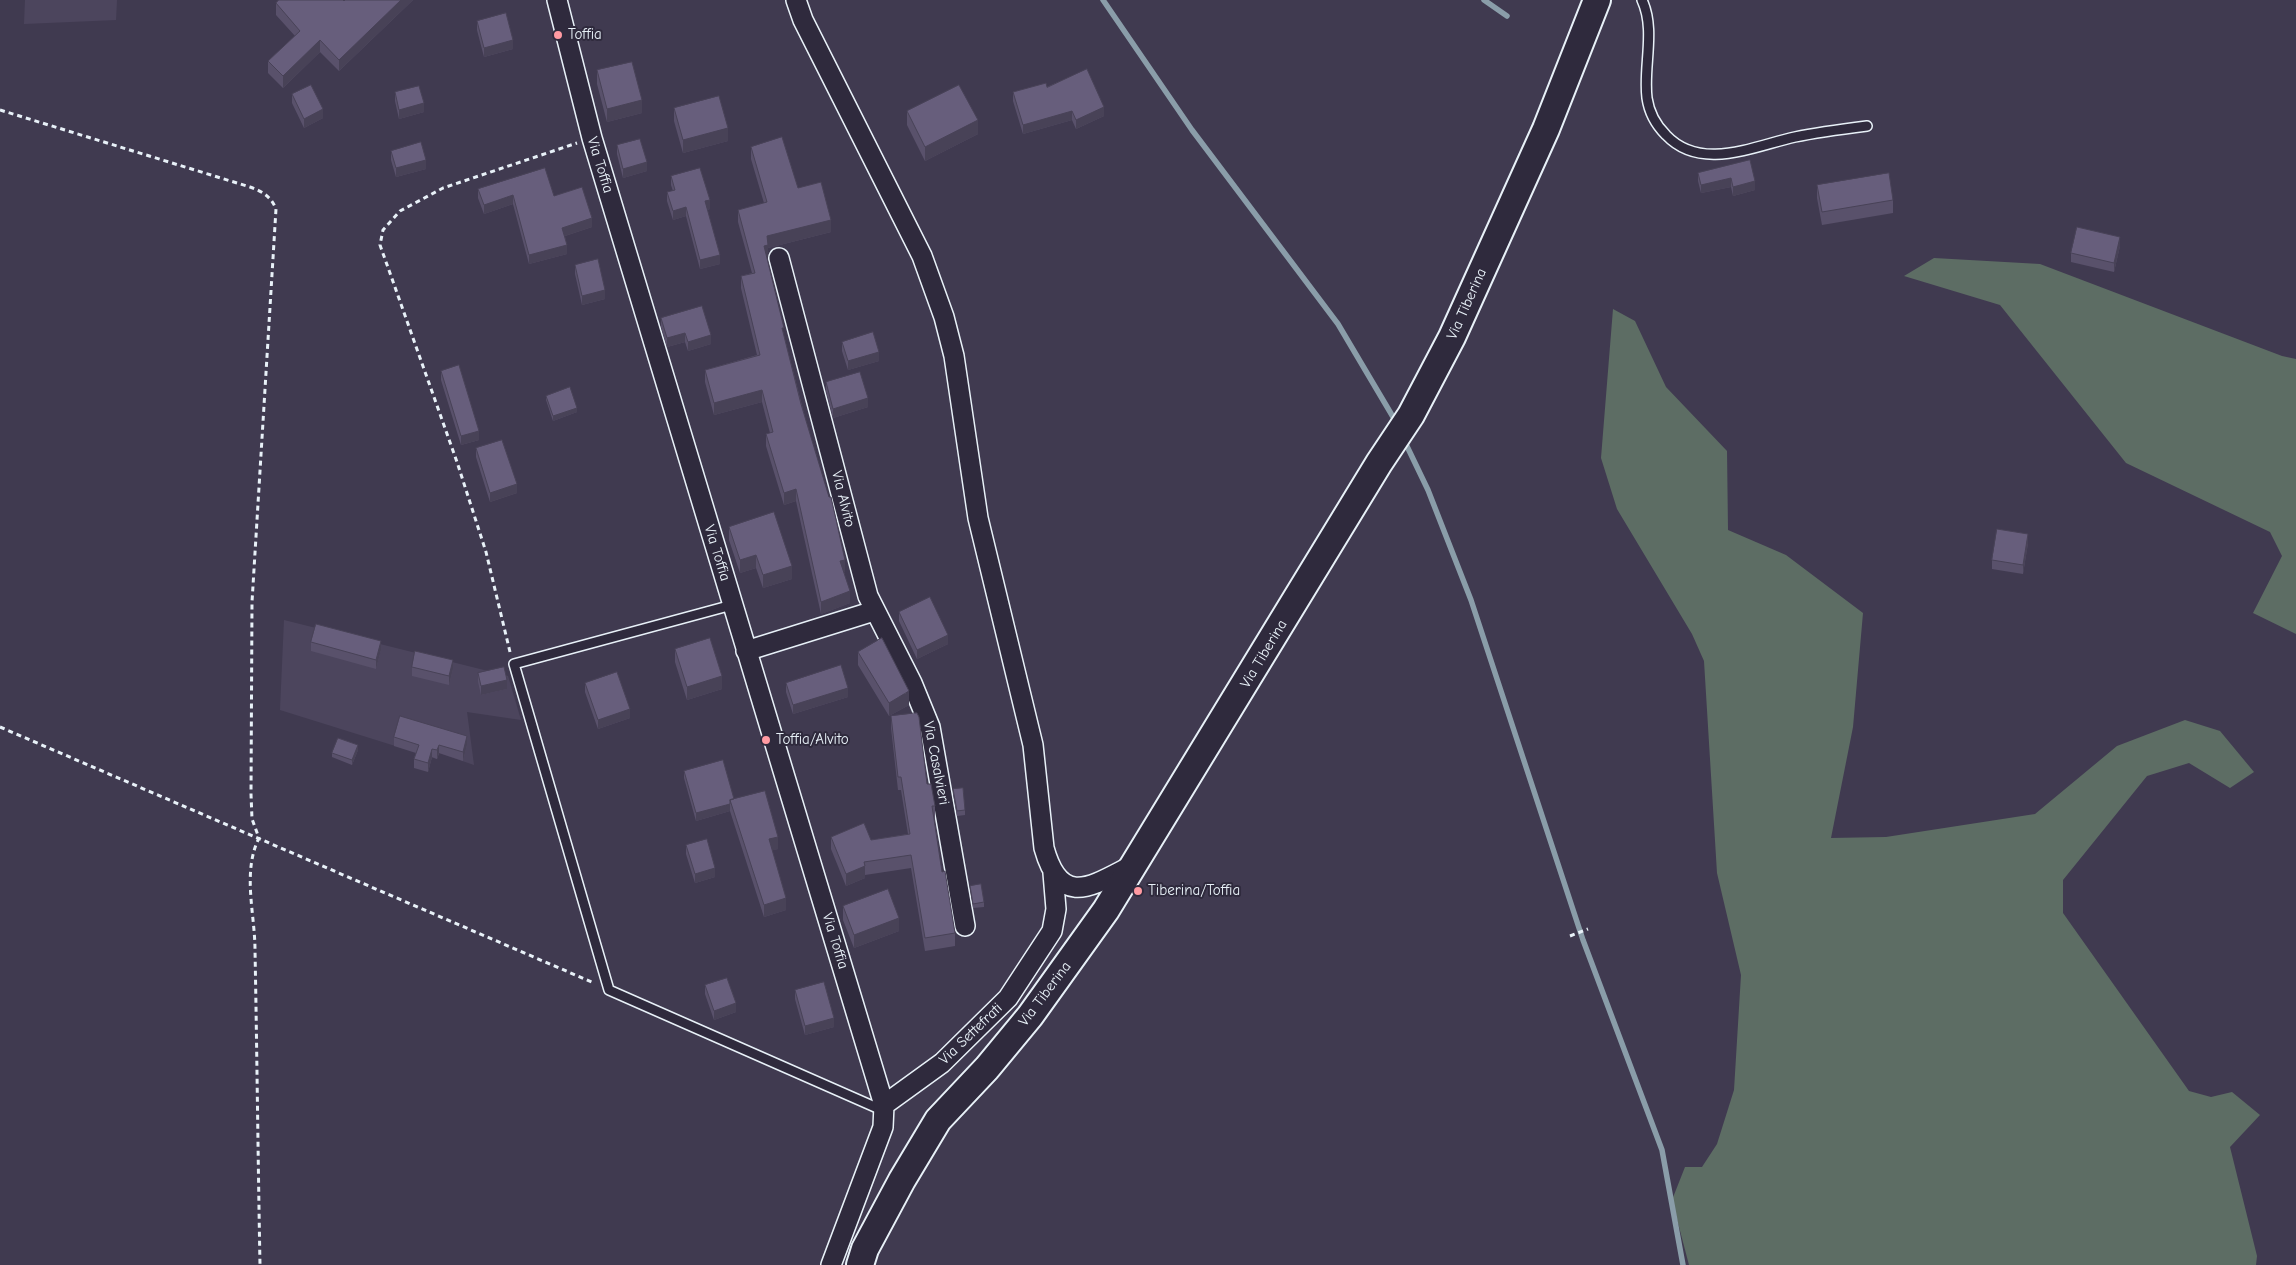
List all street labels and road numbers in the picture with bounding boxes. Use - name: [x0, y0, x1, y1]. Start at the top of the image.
- street label: Via Toffia: [583, 135, 617, 195]
- street label: Via Tiberina: [1443, 265, 1491, 343]
- street label: Via Alvito: [827, 469, 859, 529]
- street label: Via Toffia: [700, 523, 734, 583]
- street label: Via Tiberina: [1237, 617, 1291, 691]
- street label: Via Casalvieri: [919, 720, 953, 806]
- street label: Via Toffia: [818, 911, 852, 971]
- street label: Via Tiberina: [1015, 958, 1075, 1030]
- street label: Via Settefrati: [936, 999, 1006, 1069]

